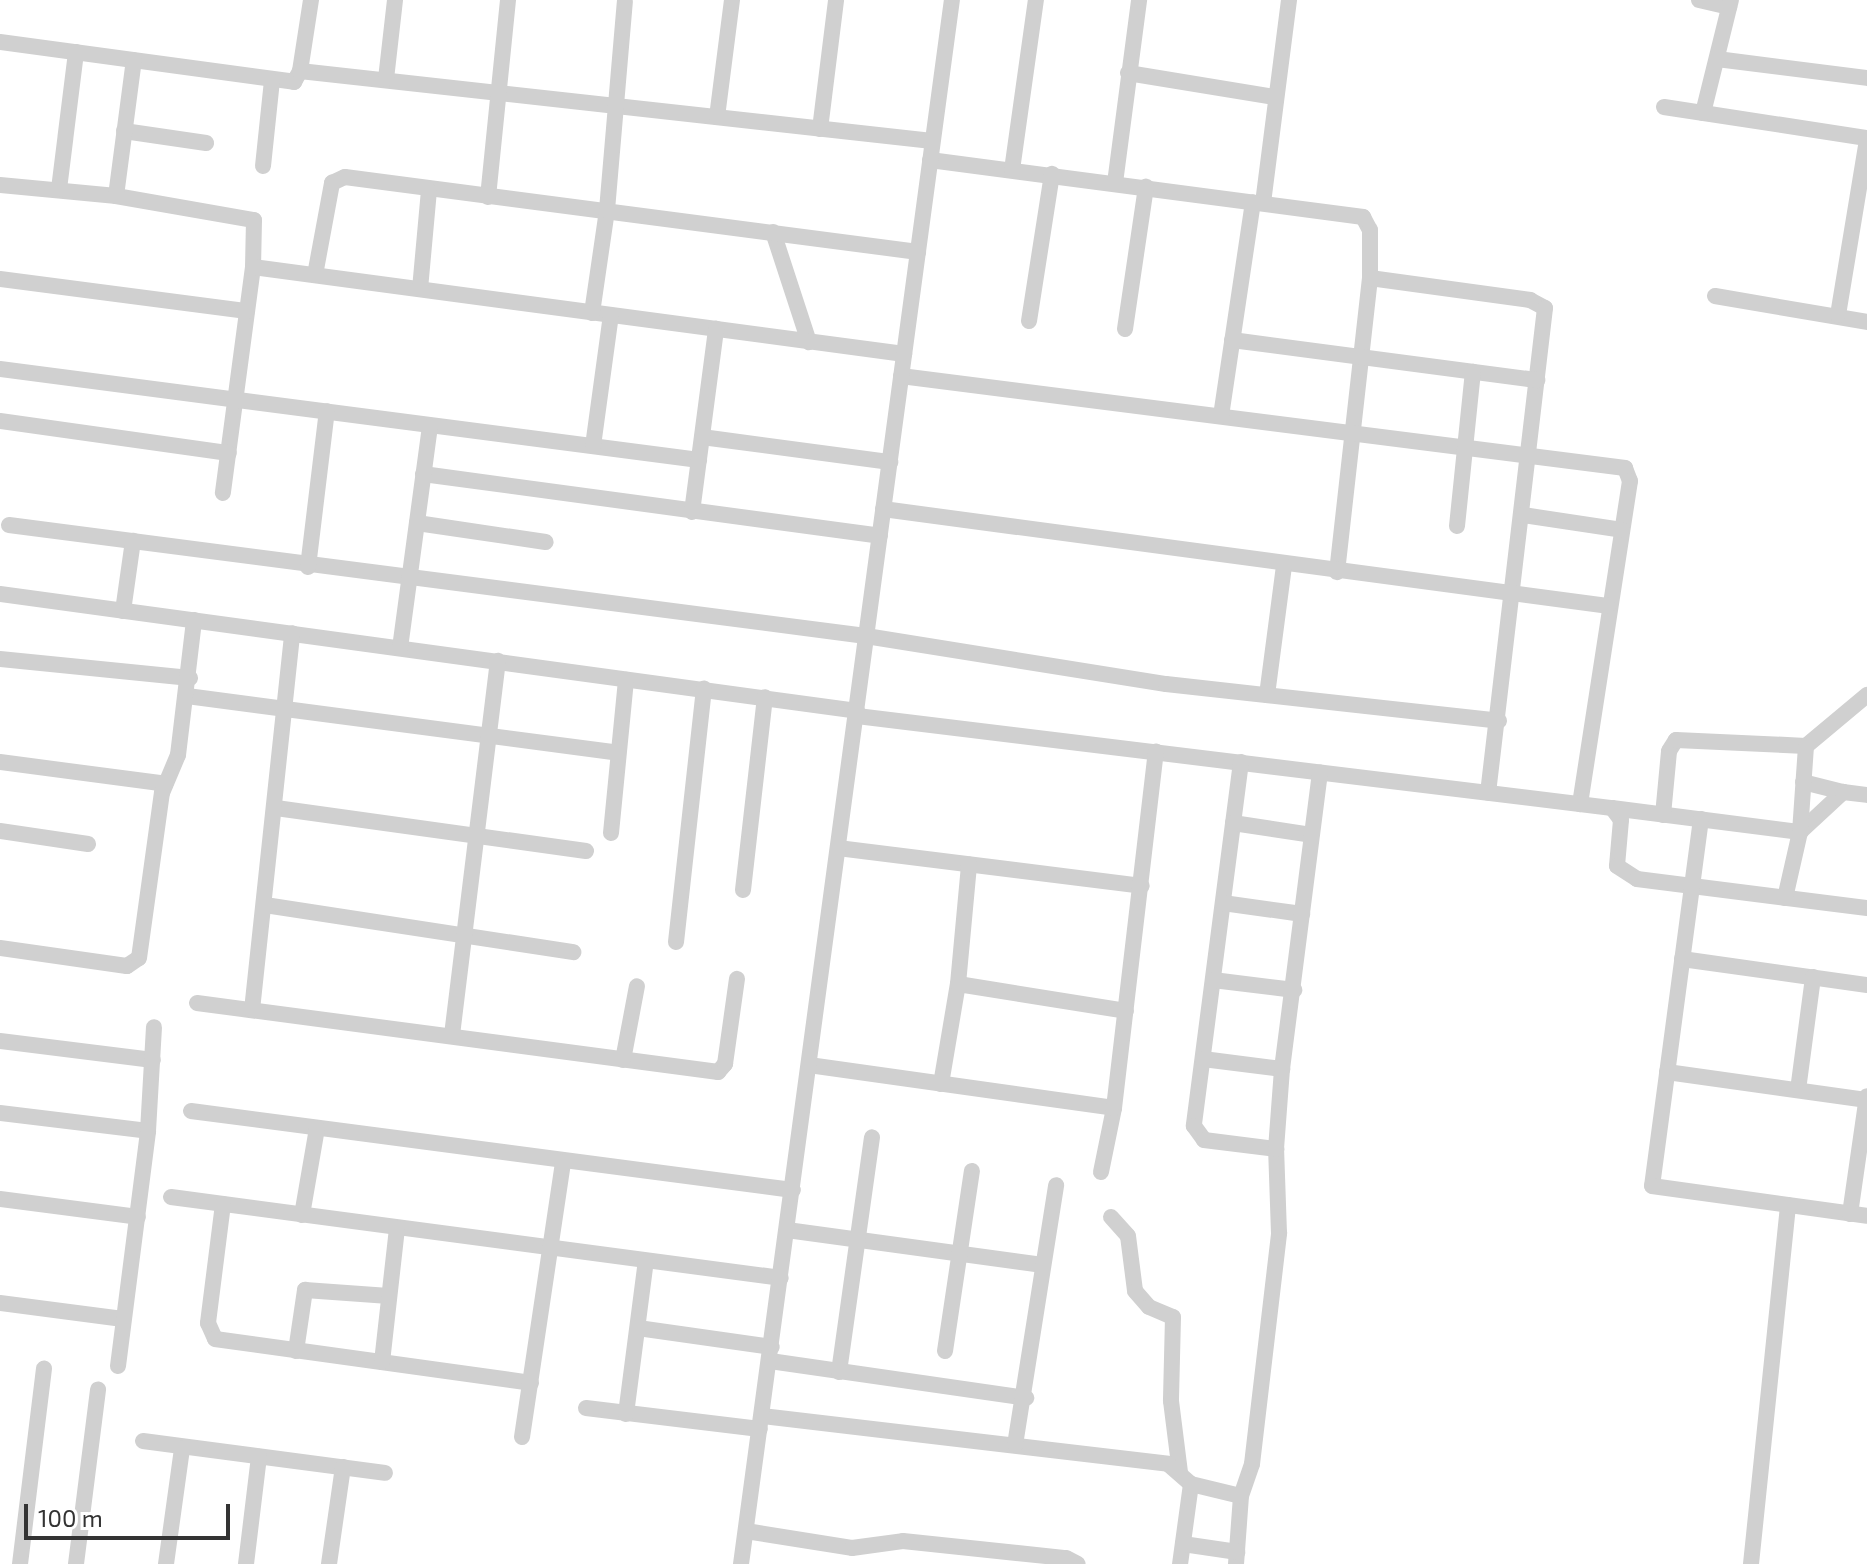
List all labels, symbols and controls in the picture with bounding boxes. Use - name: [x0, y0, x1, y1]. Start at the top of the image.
- scale bar: [28, 1488, 234, 1538]
- text: 100 m: [38, 1503, 103, 1532]

